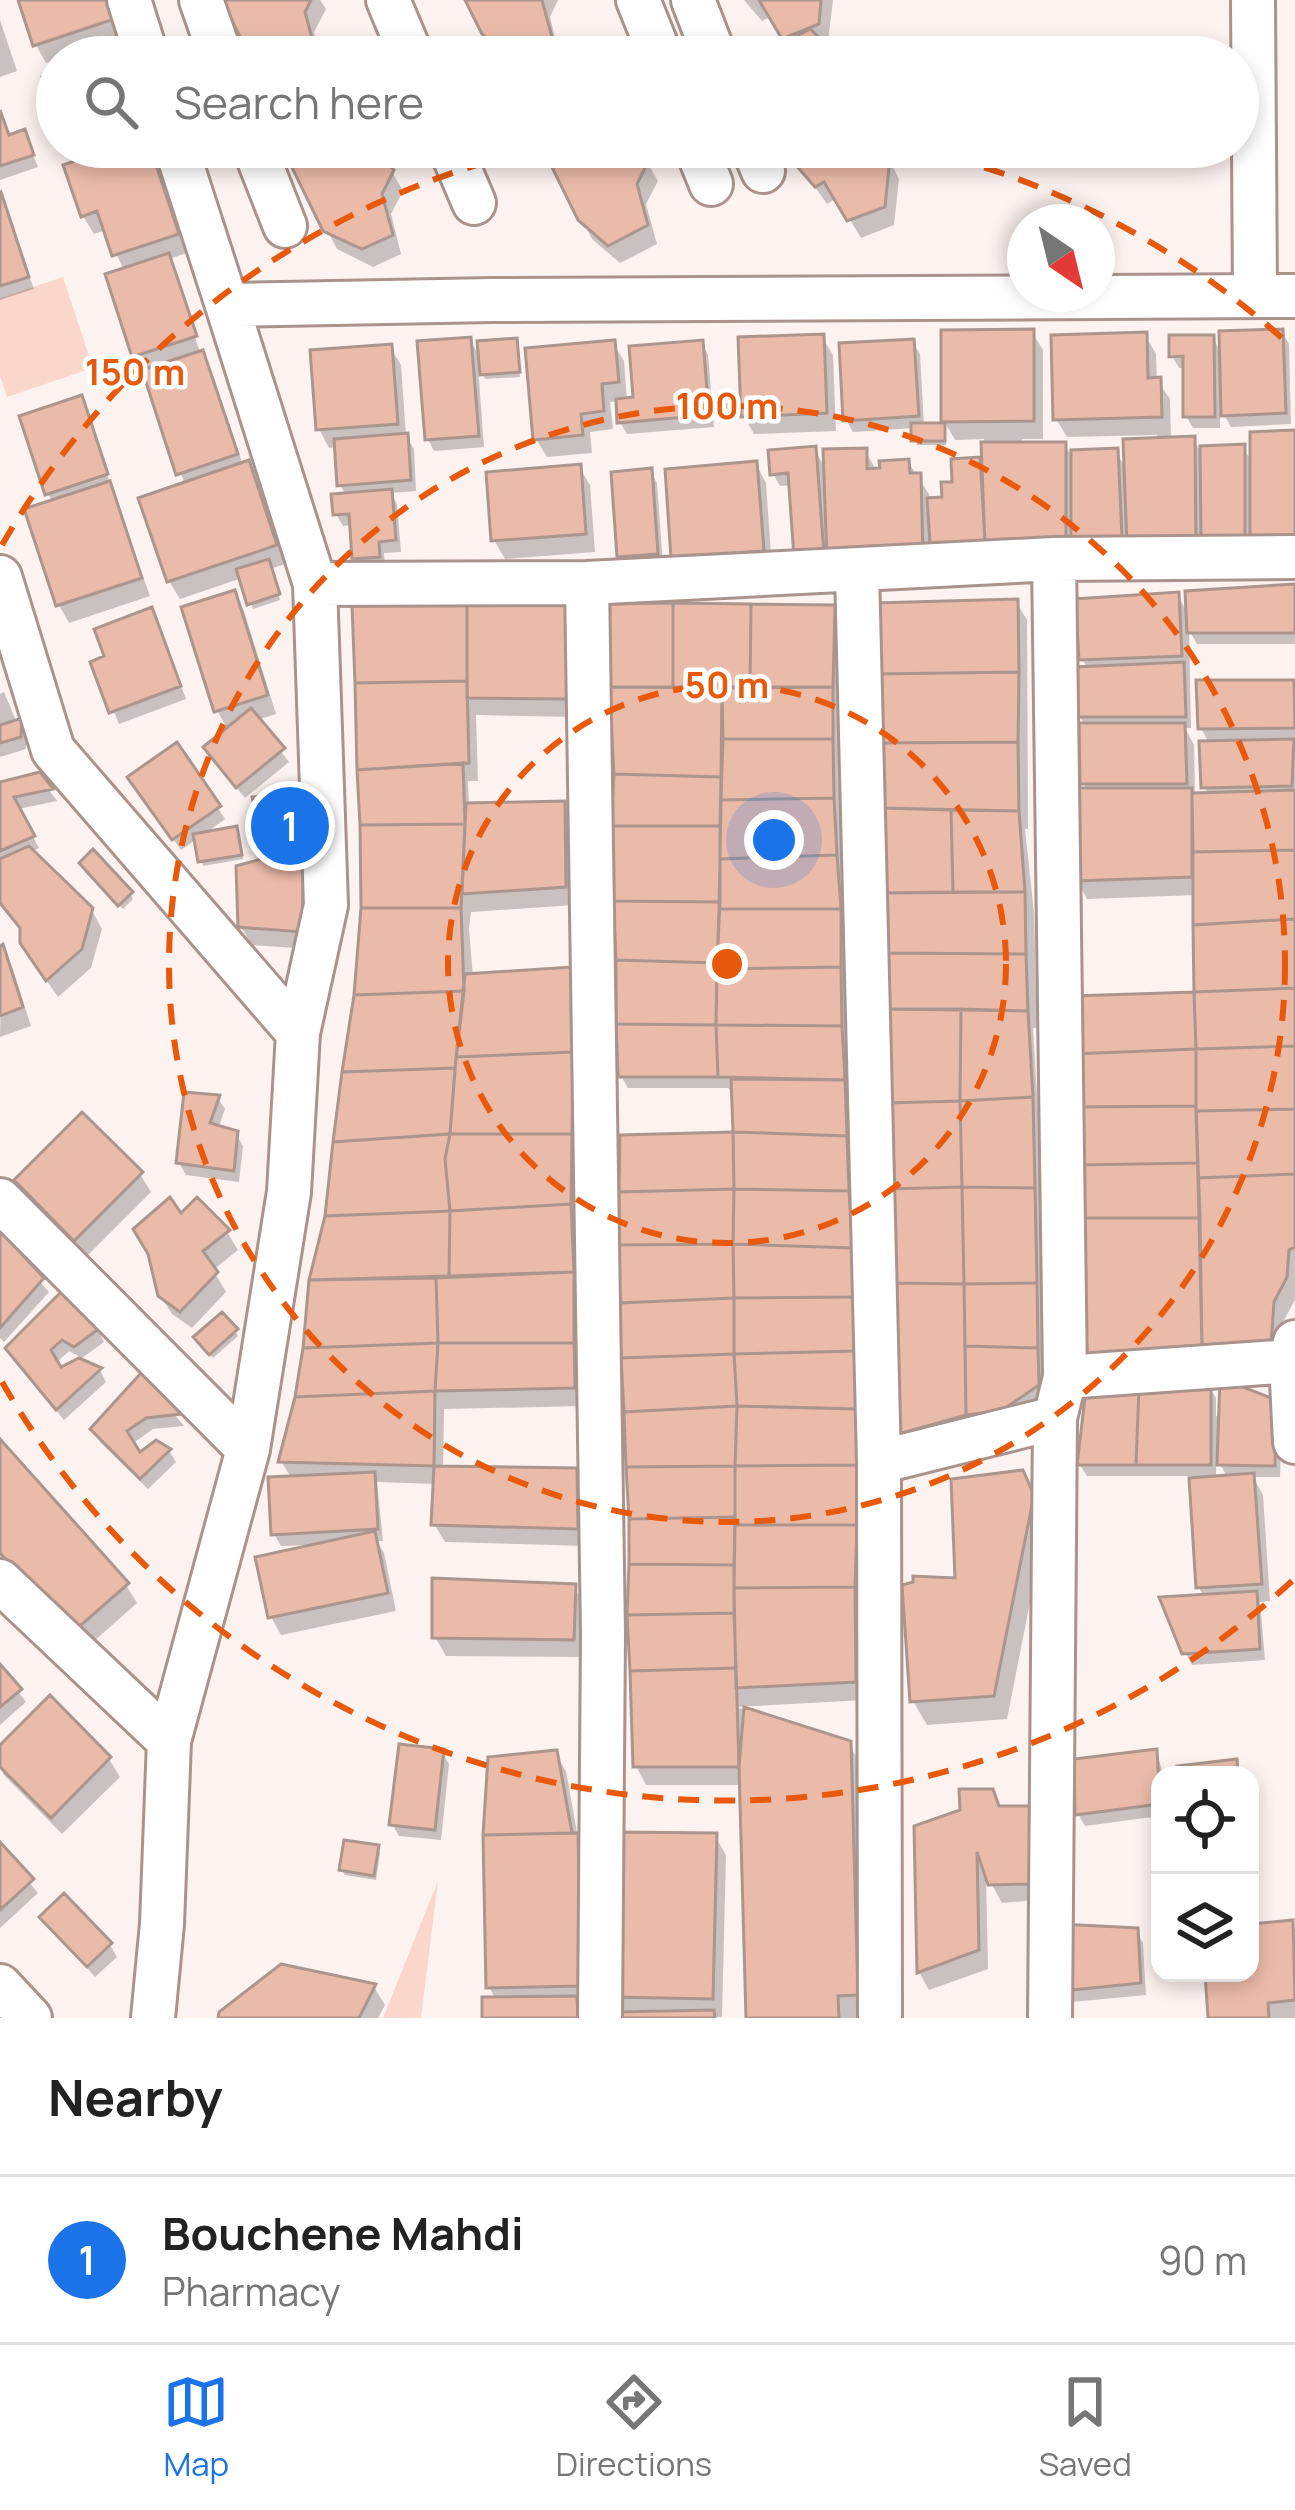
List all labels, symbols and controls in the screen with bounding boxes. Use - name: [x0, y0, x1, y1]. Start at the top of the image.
- search box: [36, 36, 1259, 168]
- icon: search: [78, 69, 144, 135]
- text: Search here: [174, 71, 424, 133]
- north arrow: [1007, 204, 1115, 312]
- text: 150 m: [85, 347, 185, 396]
- text: 100 m: [676, 381, 778, 430]
- text: 50 m: [685, 660, 769, 709]
- pin: 1: [251, 781, 329, 871]
- your location: [744, 810, 804, 870]
- centre of rings: [706, 943, 748, 985]
- map controls: [1151, 1766, 1259, 1982]
- button: locate: [1151, 1766, 1259, 1874]
- button: layers: [1151, 1874, 1259, 1982]
- text: Nearby: [48, 2062, 223, 2131]
- text: Bouchene Mahdi: [162, 2202, 524, 2264]
- text: 1: [78, 2233, 96, 2287]
- text: 90 m: [1158, 2233, 1247, 2287]
- text: Pharmacy: [162, 2264, 341, 2318]
- tab: Map: [163, 2369, 229, 2486]
- tab: Directions: [556, 2369, 712, 2486]
- tab: Saved: [1039, 2369, 1132, 2486]

